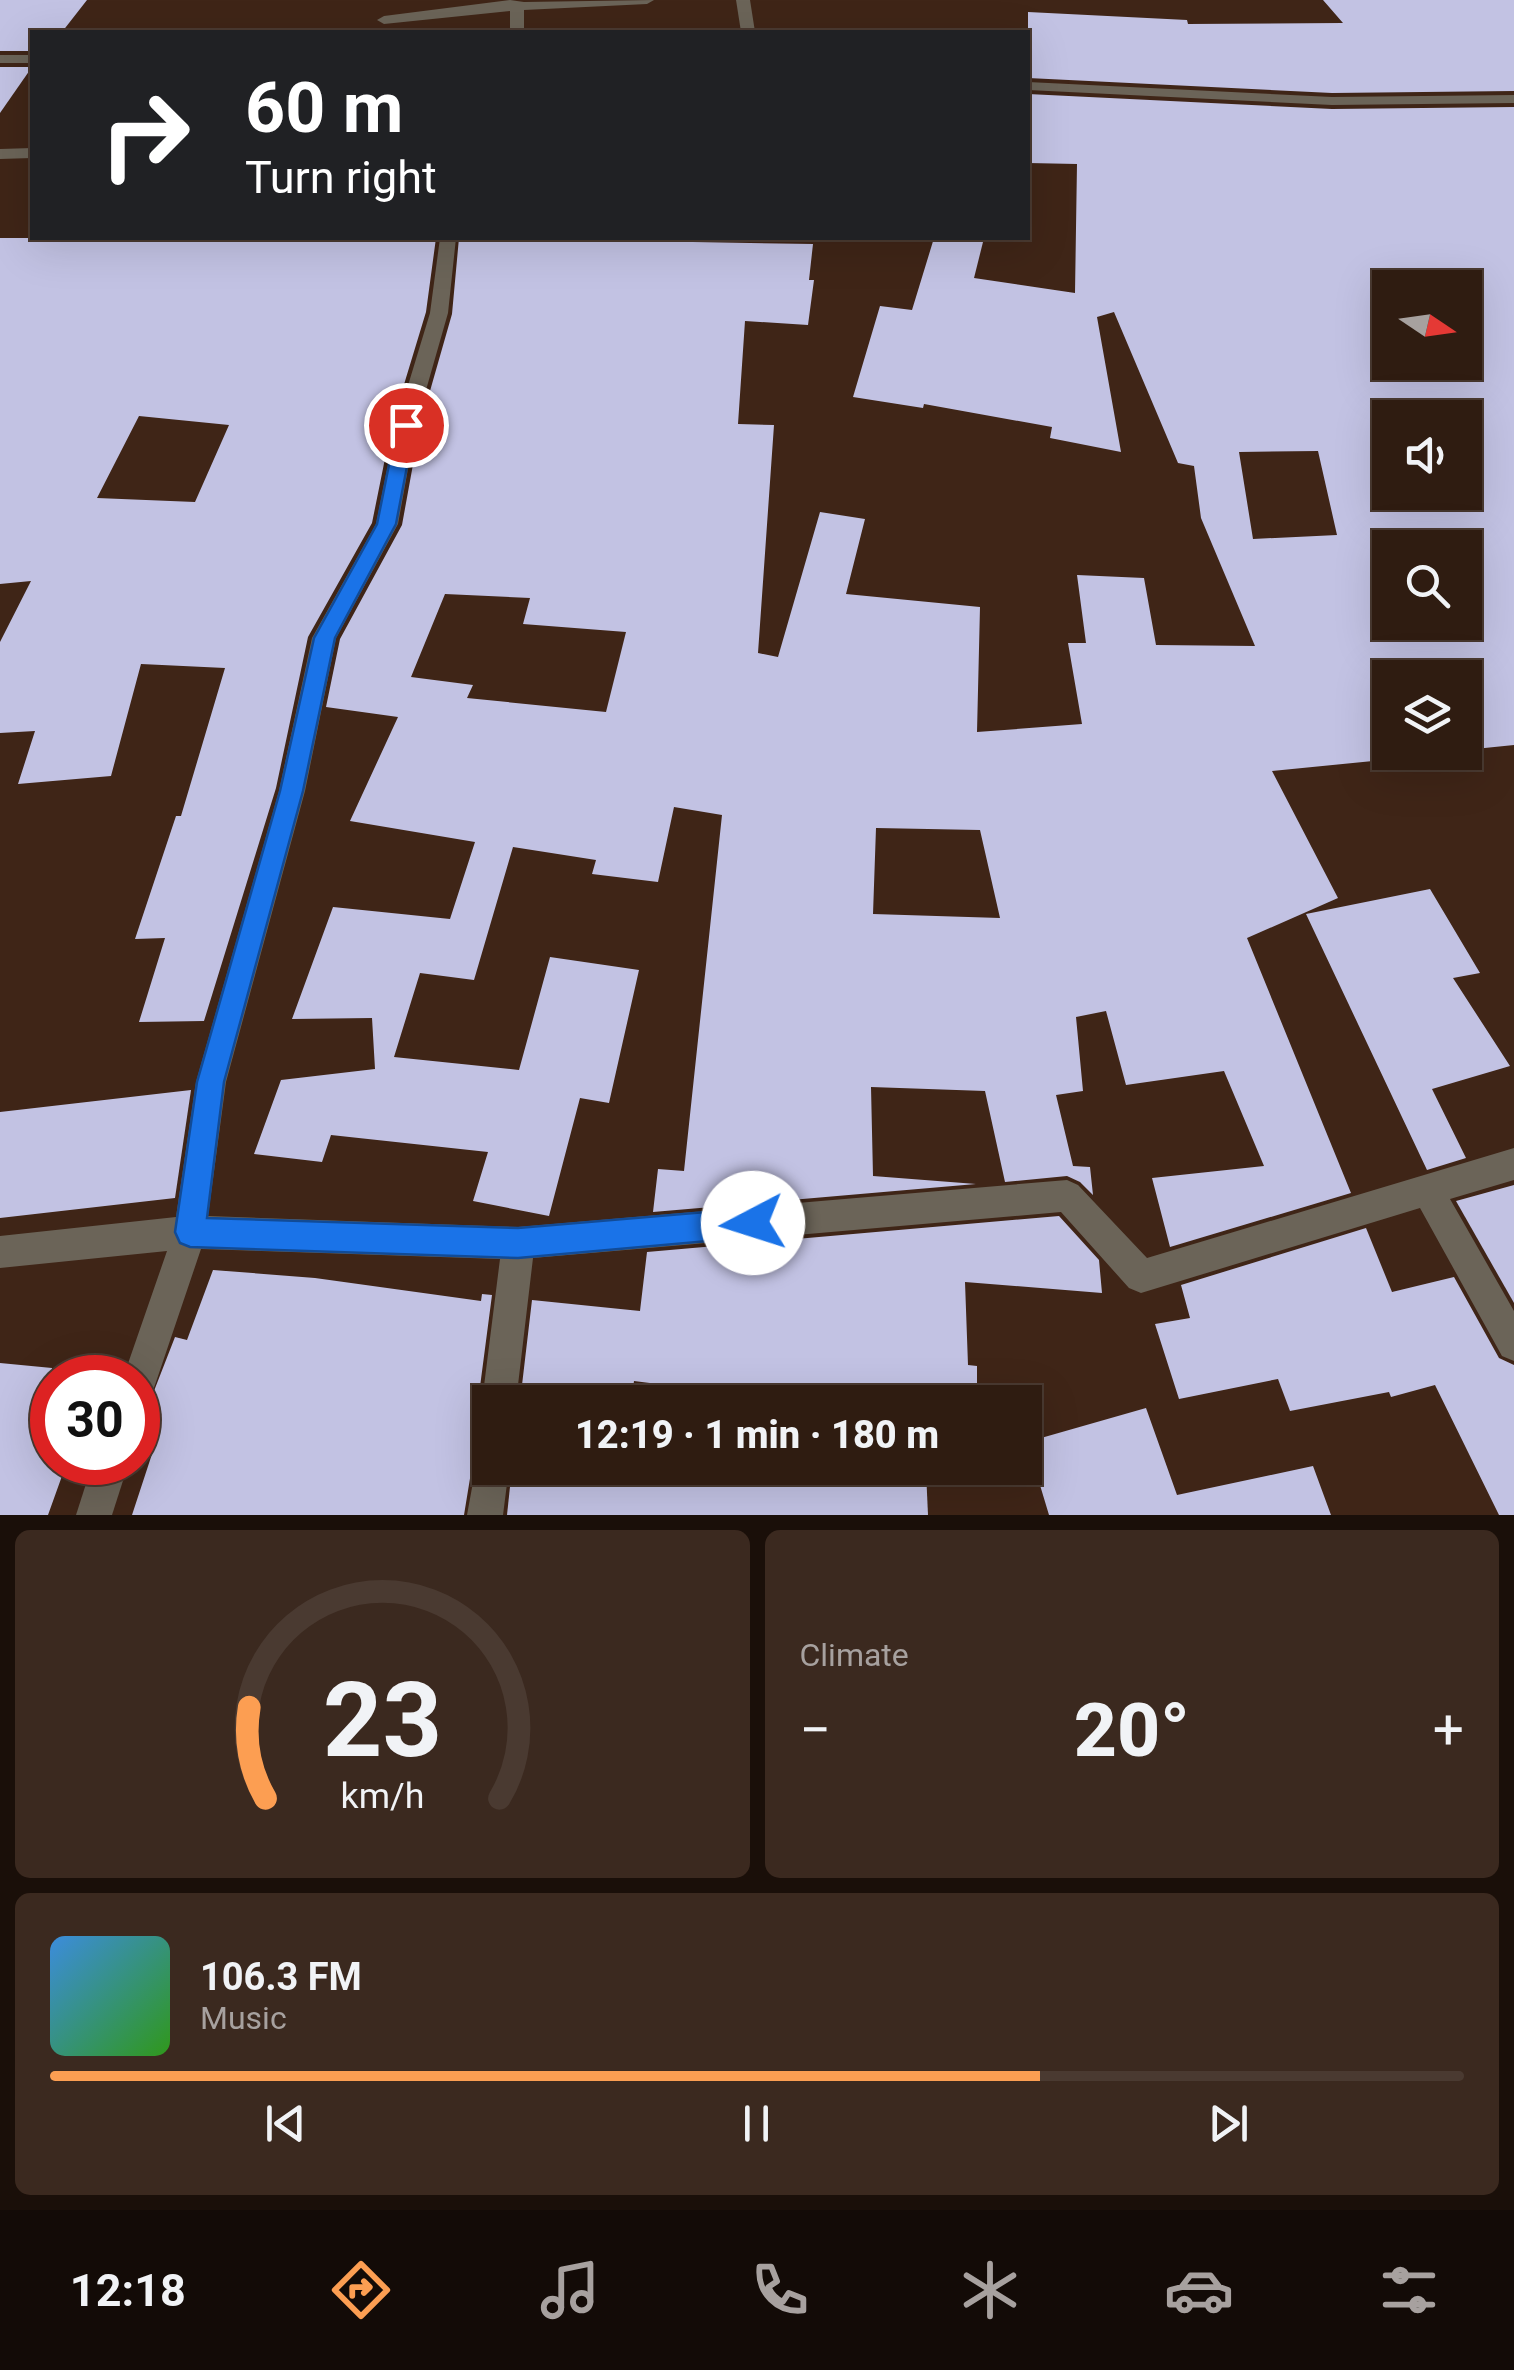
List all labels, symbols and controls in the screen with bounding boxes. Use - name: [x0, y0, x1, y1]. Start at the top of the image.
- text: 60 m: [245, 67, 403, 149]
- icon: right: [80, 70, 210, 200]
- text: Turn right: [245, 151, 437, 204]
- north arrow: [1372, 270, 1482, 380]
- map controls: [1372, 270, 1482, 770]
- pin: [364, 383, 449, 468]
- icon: arrive: [379, 398, 434, 453]
- button: sound: [1372, 400, 1482, 510]
- button: search: [1372, 530, 1482, 640]
- button: layers: [1372, 660, 1482, 770]
- position arrow: [701, 1171, 805, 1275]
- speed limit sign: 30: [30, 1355, 160, 1485]
- text: 12:19 · 1 min · 180 m: [575, 1413, 939, 1457]
- text: Climate: [800, 1636, 909, 1674]
- text: 23: [323, 1660, 442, 1781]
- text: 20°: [1074, 1686, 1190, 1774]
- text: −: [800, 1698, 831, 1762]
- text: +: [1433, 1698, 1464, 1762]
- text: km/h: [340, 1775, 424, 1817]
- text: 106.3 FM: [200, 1955, 362, 1999]
- text: Music: [200, 1999, 287, 2037]
- icon: previous: [258, 2096, 313, 2151]
- icon: pause: [729, 2096, 784, 2151]
- icon: next: [1201, 2096, 1256, 2151]
- icon: directions: [326, 2255, 396, 2325]
- icon: music: [535, 2255, 605, 2325]
- icon: phone: [745, 2255, 815, 2325]
- icon: climate: [955, 2255, 1025, 2325]
- icon: car: [1164, 2255, 1234, 2325]
- icon: filters: [1374, 2255, 1444, 2325]
- text: 12:18: [70, 2264, 186, 2317]

